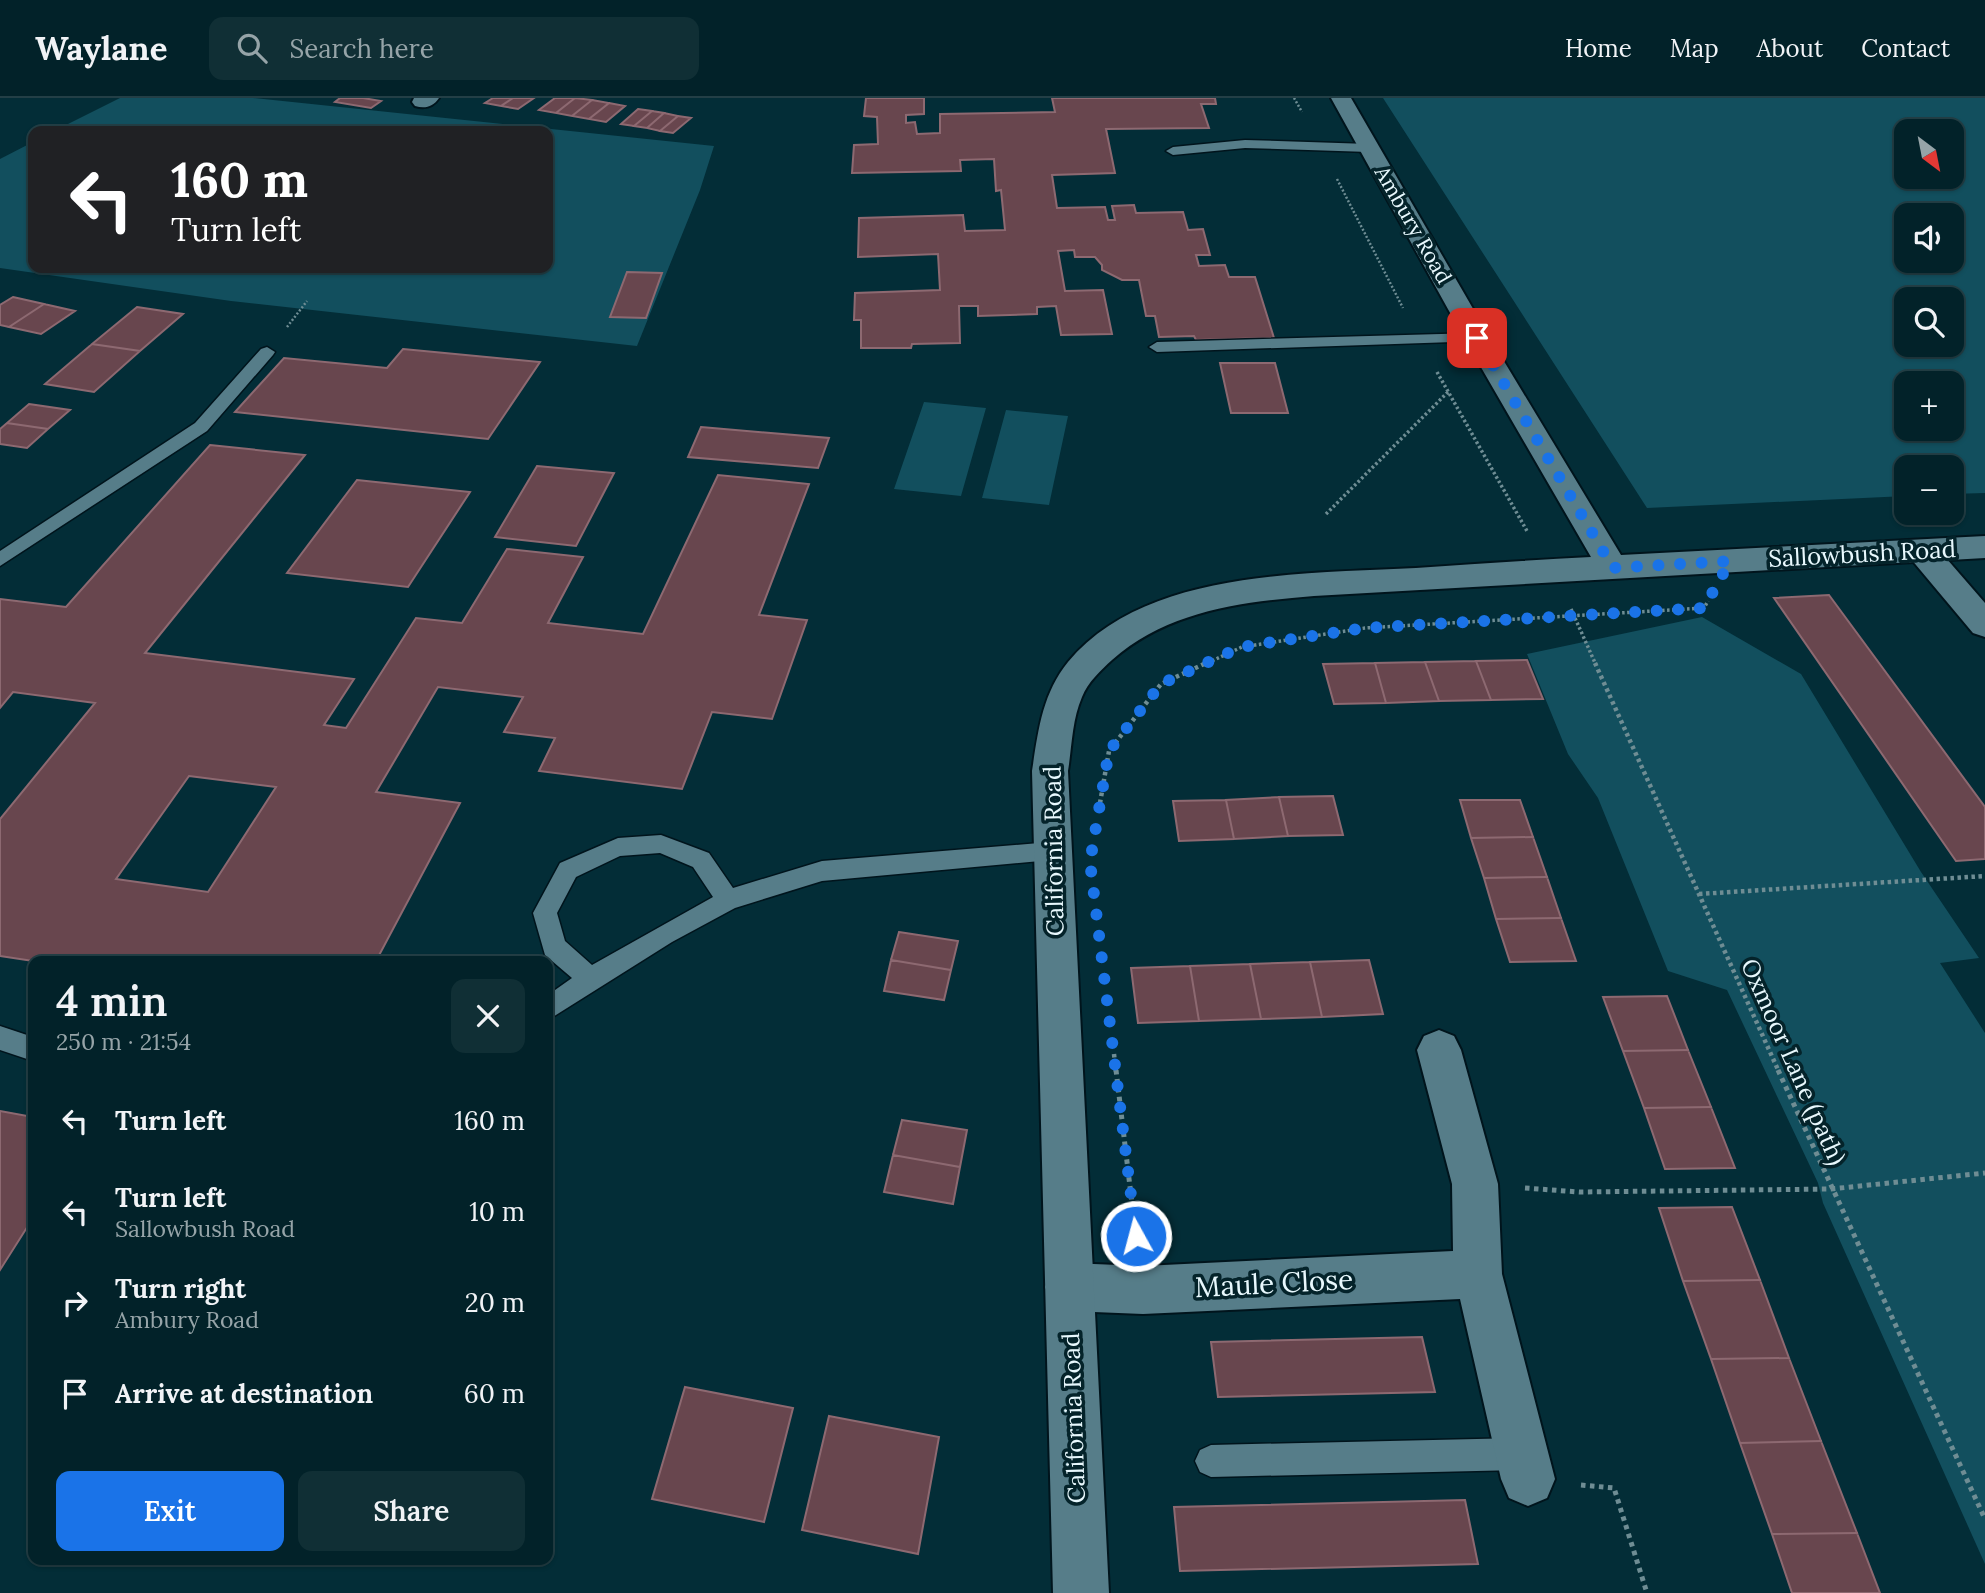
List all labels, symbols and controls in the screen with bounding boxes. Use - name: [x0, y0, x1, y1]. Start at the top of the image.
- search box: [209, 17, 699, 80]
- text: Waylane: [35, 27, 167, 69]
- icon: search: [233, 29, 271, 67]
- text: Search here: [289, 32, 434, 65]
- text: Home: [1565, 33, 1632, 64]
- text: Map: [1670, 33, 1719, 64]
- text: About: [1757, 33, 1823, 64]
- text: Contact: [1861, 33, 1950, 64]
- north arrow: [1894, 119, 1964, 189]
- map controls: [1894, 119, 1964, 525]
- text: 160 m: [171, 148, 308, 210]
- icon: left: [56, 154, 147, 245]
- street label: Ambury Road: [1368, 160, 1458, 288]
- button: sound: [1894, 203, 1964, 273]
- text: Turn left: [171, 209, 301, 250]
- button: search: [1894, 287, 1964, 357]
- pin: [1447, 308, 1507, 368]
- icon: arrive: [1458, 319, 1496, 357]
- button: +: [1894, 371, 1964, 441]
- button: −: [1894, 455, 1964, 525]
- street label: Sallowbush Road: [1767, 533, 1957, 574]
- street label: California Road: [1037, 765, 1070, 937]
- street label: Oxmoor Lane (path): [1734, 954, 1853, 1170]
- text: 4 min: [56, 974, 168, 1028]
- button: close: [451, 979, 525, 1053]
- text: 250 m · 21:54: [56, 1027, 191, 1056]
- icon: left: [56, 1102, 94, 1140]
- text: Turn left: [115, 1104, 226, 1137]
- text: 160 m: [454, 1104, 525, 1137]
- text: Turn left: [115, 1181, 226, 1214]
- icon: left: [56, 1193, 94, 1231]
- text: 10 m: [469, 1195, 525, 1228]
- position arrow: [1099, 1199, 1173, 1273]
- text: Sallowbush Road: [115, 1214, 295, 1243]
- street label: Maule Close: [1194, 1261, 1354, 1305]
- text: Turn right: [115, 1272, 246, 1305]
- icon: right: [56, 1284, 94, 1322]
- text: 20 m: [465, 1286, 525, 1319]
- text: Ambury Road: [115, 1305, 259, 1334]
- street label: California Road: [1055, 1332, 1092, 1504]
- icon: arrive: [56, 1375, 94, 1413]
- text: Arrive at destination: [115, 1377, 373, 1410]
- text: 60 m: [464, 1377, 525, 1410]
- button: Exit: [56, 1471, 284, 1551]
- button: Share: [298, 1471, 525, 1551]

